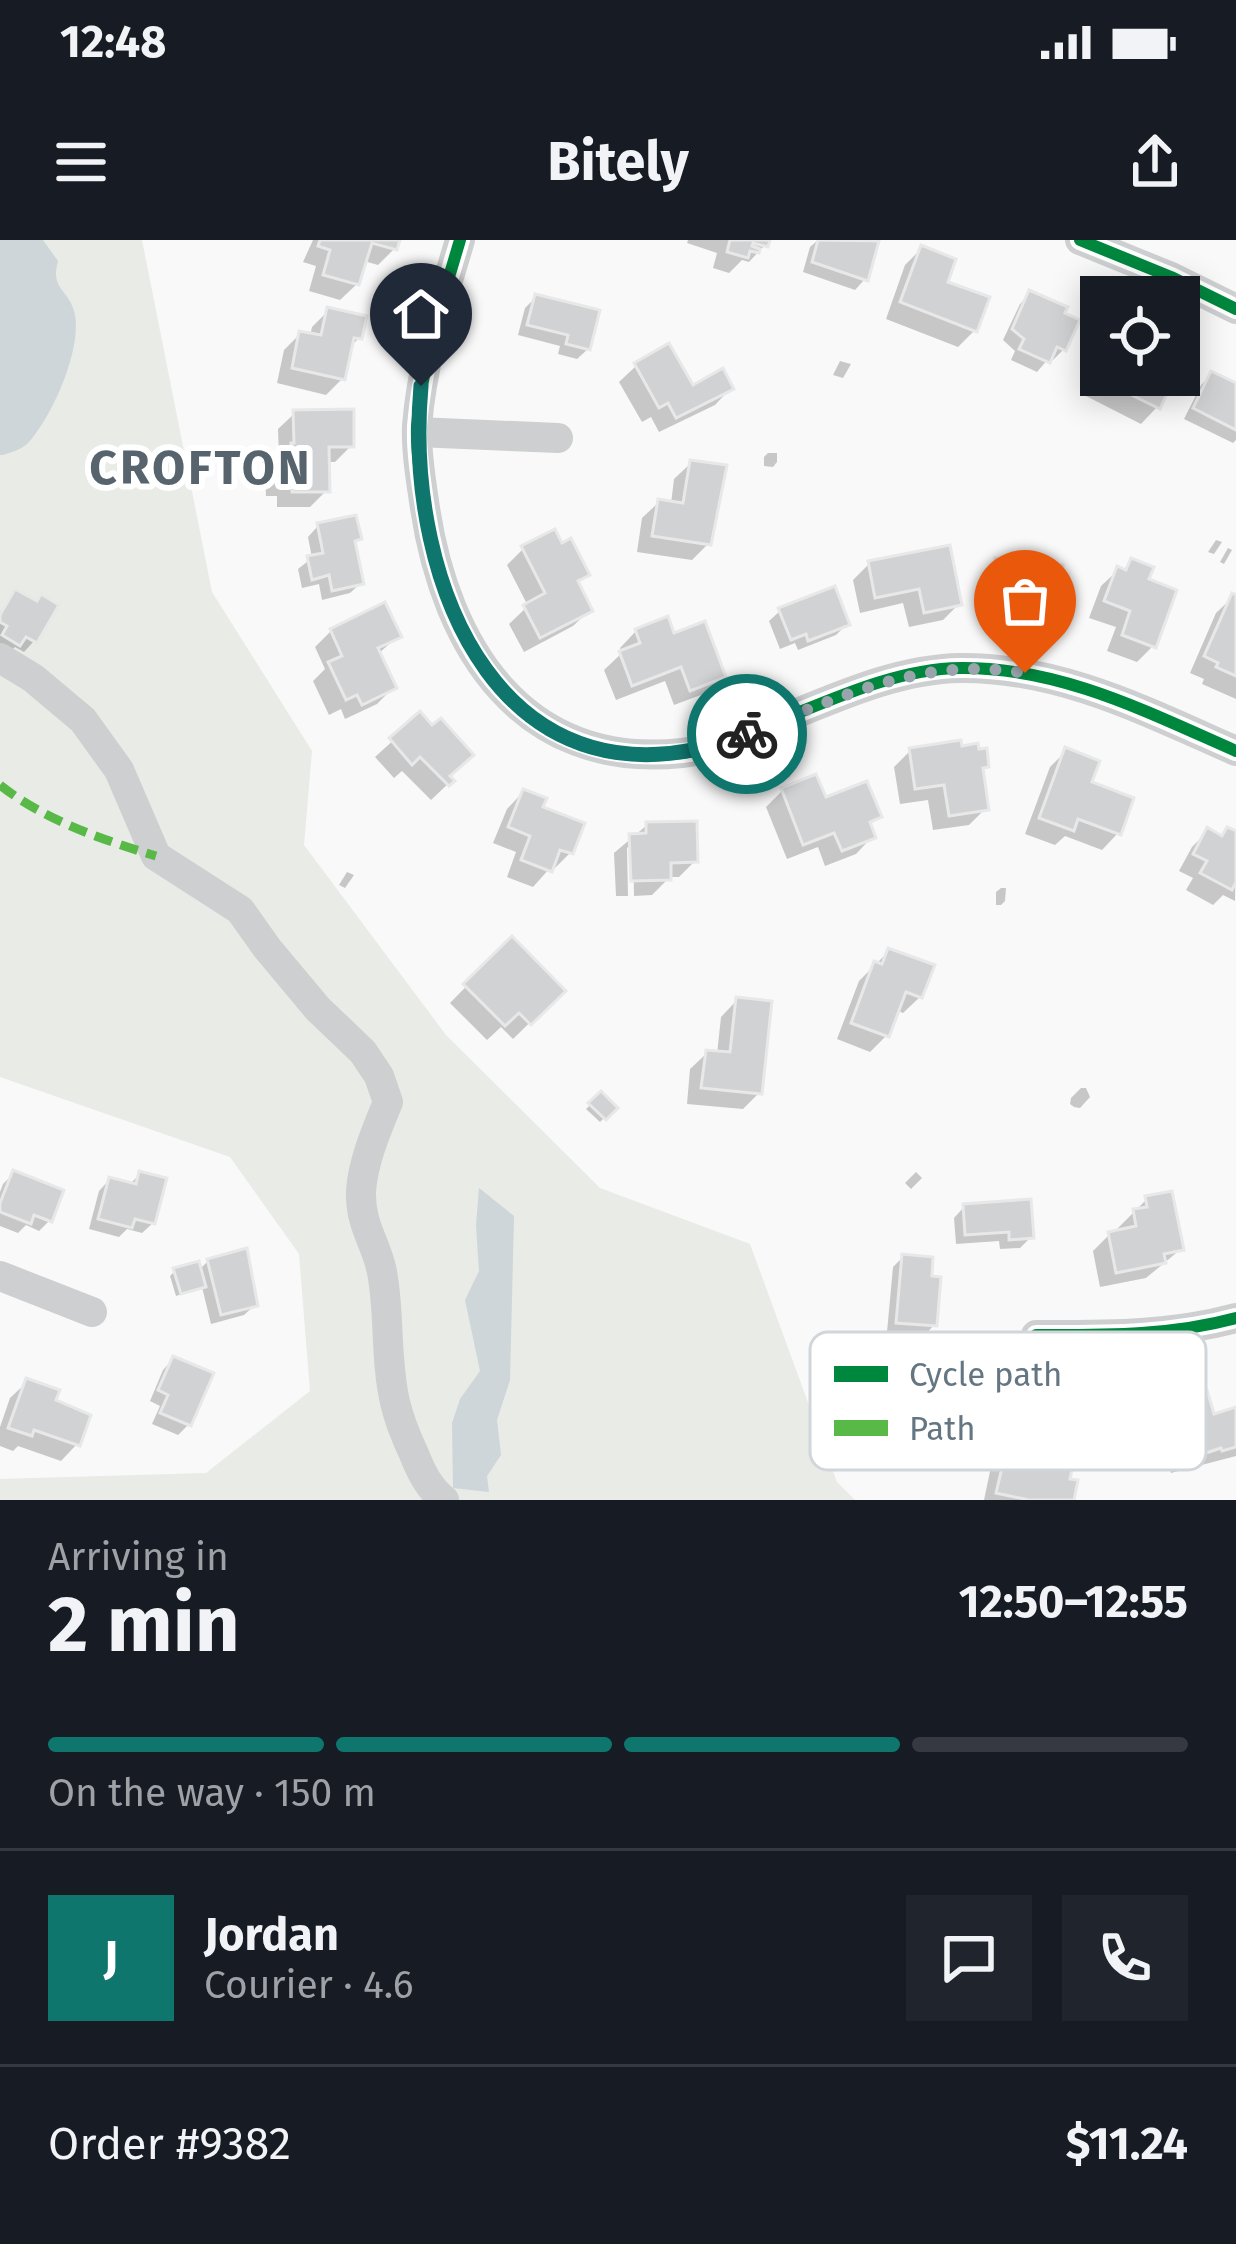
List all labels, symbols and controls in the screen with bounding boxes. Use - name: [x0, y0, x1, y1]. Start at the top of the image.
- text: 12:48: [60, 15, 166, 69]
- icon: menu: [48, 129, 114, 195]
- icon: share: [1122, 129, 1188, 195]
- text: Bitely: [547, 130, 689, 194]
- pin: [370, 263, 472, 386]
- map controls: [1080, 276, 1200, 396]
- button: locate: [1080, 276, 1200, 396]
- icon: home: [388, 281, 454, 347]
- district label: CROFTON: [89, 439, 313, 497]
- pin: [974, 550, 1076, 673]
- icon: bag: [992, 568, 1058, 634]
- courier: [687, 674, 807, 794]
- icon: bike: [714, 701, 780, 767]
- legend: [810, 1332, 1206, 1470]
- text: Cycle path: [909, 1355, 1062, 1395]
- text: Path: [909, 1409, 976, 1449]
- text: Arriving in: [48, 1534, 229, 1580]
- text: 12:50–12:55: [959, 1575, 1188, 1629]
- text: 2 min: [48, 1578, 240, 1672]
- text: On the way · 150 m: [48, 1770, 376, 1816]
- button: chat: [906, 1895, 1032, 2021]
- button: phone: [1062, 1895, 1188, 2021]
- text: Jordan: [204, 1908, 339, 1962]
- text: J: [104, 1931, 118, 1985]
- text: Courier · 4.6: [204, 1962, 413, 2008]
- text: Order #9382: [48, 2117, 291, 2171]
- text: $11.24: [1066, 2117, 1188, 2171]

